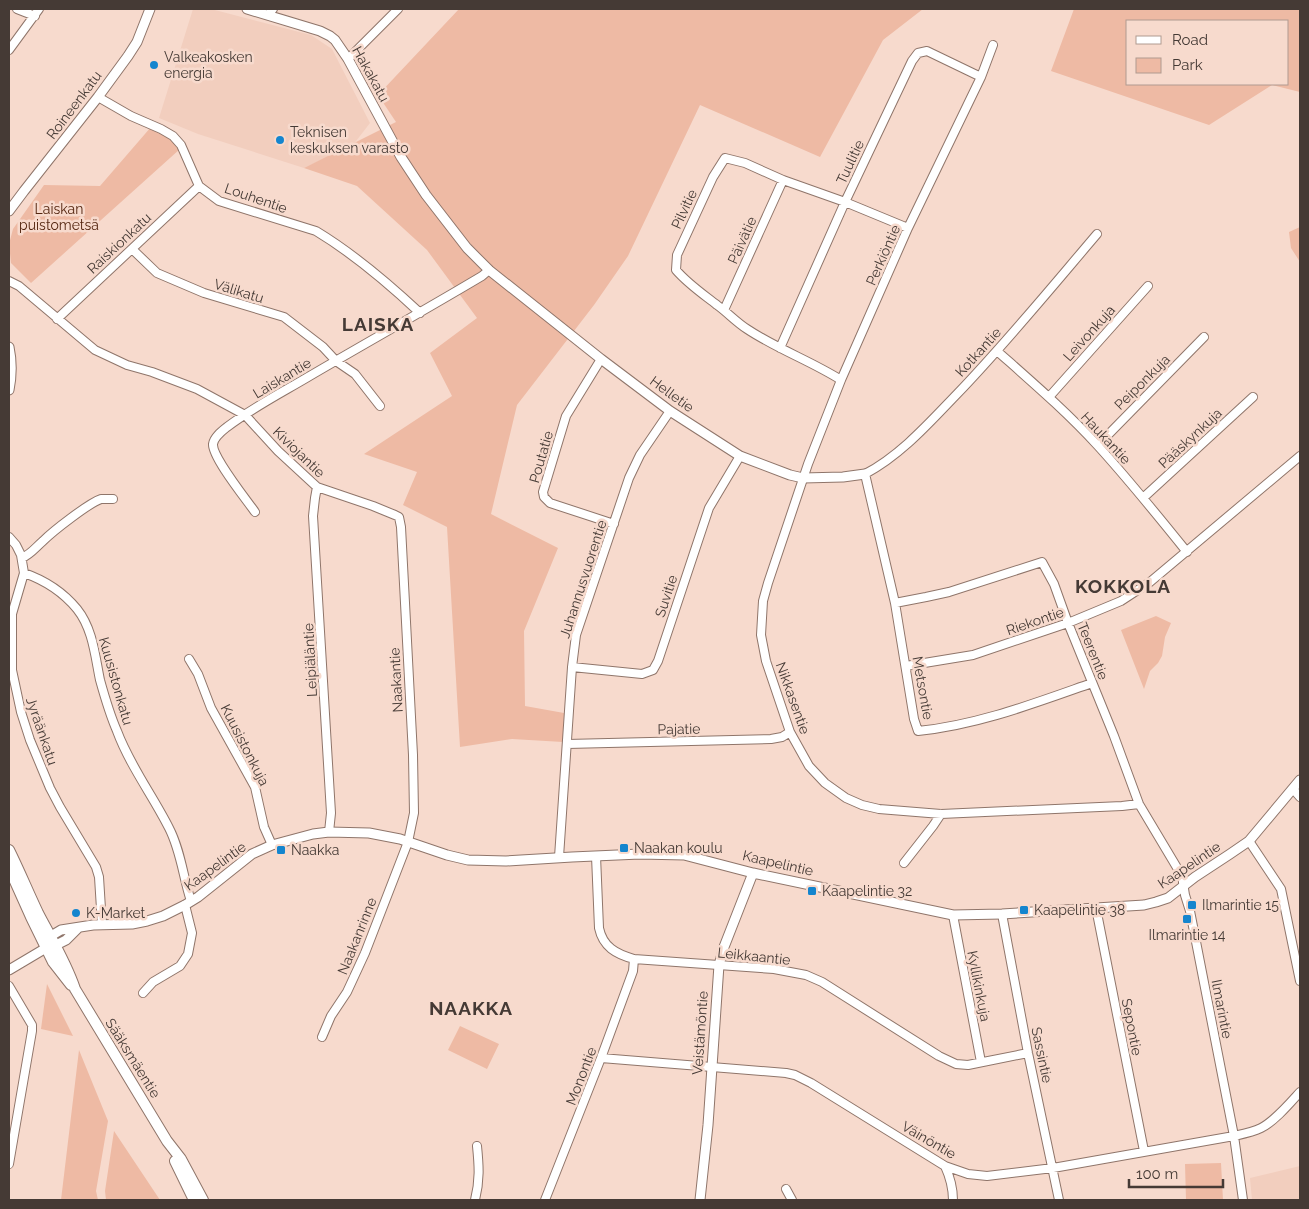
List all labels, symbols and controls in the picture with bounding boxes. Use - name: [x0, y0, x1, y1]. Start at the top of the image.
- legend: [1126, 20, 1289, 85]
- text: Road: [1172, 31, 1208, 49]
- street label: Hakakatu: [349, 43, 393, 105]
- place label: Valkeakosken energia: [164, 49, 253, 81]
- text: Park: [1172, 56, 1203, 74]
- marker: Valkeakosken energia: [148, 59, 160, 71]
- street label: Roineenkatu: [43, 68, 105, 142]
- place label: Teknisen keskuksen varasto: [290, 124, 409, 156]
- marker: Teknisen keskuksen varasto: [274, 134, 286, 146]
- street label: Tuulitie: [833, 137, 867, 187]
- street label: Louhentie: [223, 180, 289, 216]
- street label: Pilvitie: [668, 187, 700, 231]
- park label: Laiskan puistometsä: [19, 201, 99, 233]
- street label: Raiskionkatu: [84, 209, 154, 277]
- street label: Päivätie: [724, 214, 760, 266]
- street label: Perkiöntie: [863, 222, 903, 288]
- street label: Välikatu: [212, 276, 266, 306]
- street label: Leivonkuja: [1060, 302, 1118, 364]
- district label: LAISKA: [342, 313, 414, 335]
- street label: Kotkantie: [952, 324, 1004, 380]
- street label: Peiponkuja: [1111, 351, 1173, 413]
- street label: Laiskantie: [250, 354, 314, 402]
- street label: Helletie: [647, 373, 697, 415]
- street label: Pääskynkuja: [1155, 405, 1225, 471]
- street label: Haukantie: [1078, 409, 1134, 467]
- street label: Kiviojantie: [270, 423, 328, 481]
- street label: Poutatie: [526, 429, 556, 485]
- street label: Juhannusvuorentie: [556, 518, 610, 640]
- street label: Suvitie: [652, 573, 680, 619]
- district label: KOKKOLA: [1075, 575, 1171, 597]
- street label: Riekontie: [1004, 604, 1066, 638]
- street label: Teerentie: [1074, 620, 1112, 682]
- street label: Leipiäläntie: [300, 623, 320, 697]
- street label: Kuusistonkatu: [96, 635, 136, 727]
- street label: Naakantie: [386, 647, 406, 713]
- street label: Metsontie: [910, 655, 936, 721]
- street label: Nikkasentie: [773, 660, 813, 736]
- street label: Jyräänkatu: [23, 695, 61, 767]
- street label: Kuusistonkuja: [218, 701, 272, 789]
- street label: Pajatie: [657, 721, 701, 737]
- street label: Kaapelintie: [181, 838, 249, 894]
- street label: Kaapelintie: [1155, 838, 1223, 892]
- place label: Naakan koulu: [634, 840, 723, 856]
- place label: Naakka: [291, 842, 339, 858]
- marker: Naakan koulu: [618, 842, 630, 854]
- marker: Naakka: [275, 844, 287, 856]
- street label: Kaapelintie: [741, 847, 815, 879]
- place label: Kaapelintie 32: [822, 883, 912, 899]
- marker: Kaapelintie 32: [806, 885, 818, 897]
- street label: Naakanrinne: [334, 895, 380, 977]
- place label: Ilmarintie 15: [1202, 897, 1279, 913]
- marker: Ilmarintie 15: [1186, 899, 1198, 911]
- place label: Kaapelintie 38: [1034, 902, 1125, 918]
- marker: Kaapelintie 38: [1018, 904, 1030, 916]
- place label: K-Market: [86, 905, 146, 921]
- marker: K-Market: [70, 907, 82, 919]
- marker: Ilmarintie 14: [1181, 913, 1193, 925]
- place label: Ilmarintie 14: [1149, 927, 1226, 943]
- street label: Leikkaantie: [717, 944, 791, 968]
- street label: Kyllikinkuja: [964, 949, 994, 1023]
- street label: Ilmarintie: [1208, 978, 1236, 1040]
- street label: Veistämöntie: [689, 990, 711, 1076]
- district label: NAAKKA: [429, 997, 513, 1019]
- street label: Sepontie: [1119, 997, 1145, 1057]
- street label: Sääksmäentie: [102, 1015, 164, 1101]
- street label: Sassintie: [1028, 1026, 1056, 1084]
- street label: Monontie: [563, 1045, 599, 1107]
- street label: Väinöntie: [899, 1118, 959, 1162]
- scale bar: [1129, 1156, 1223, 1188]
- text: 100 m: [1136, 1165, 1178, 1183]

